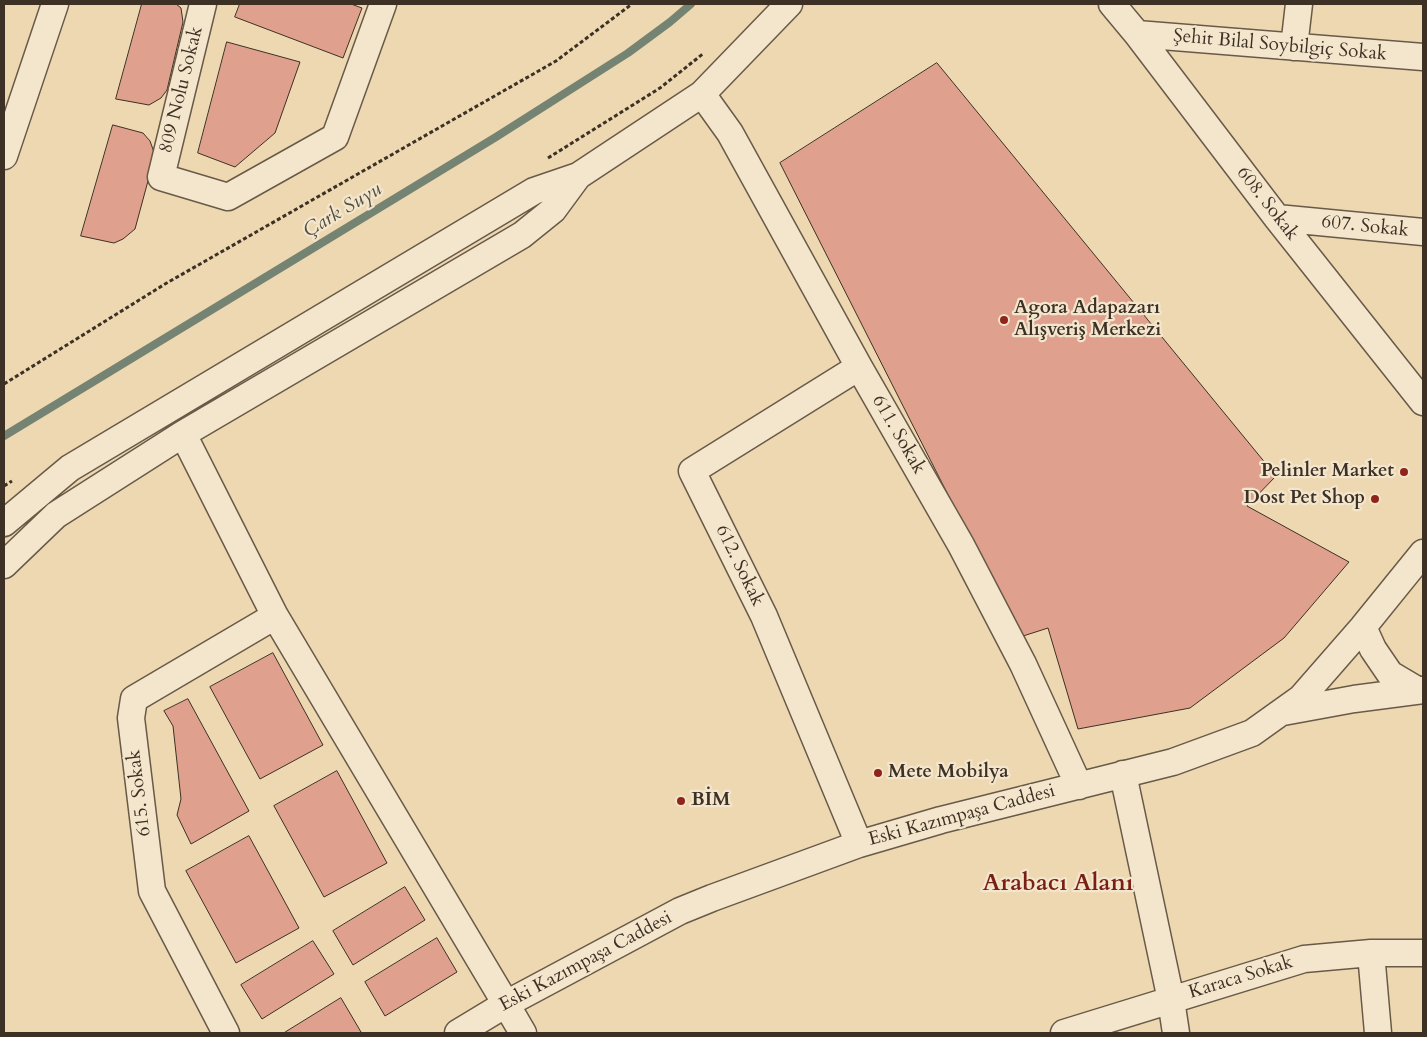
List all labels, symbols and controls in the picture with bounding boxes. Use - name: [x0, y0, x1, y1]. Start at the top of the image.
- street label: 809 Nolu Sokak: [155, 24, 209, 156]
- street label: Şehit Bilal Soybilgiç Sokak: [1172, 25, 1388, 67]
- street label: 608. Sokak: [1231, 163, 1303, 245]
- water label: Çark Suyu: [299, 178, 387, 244]
- street label: 607. Sokak: [1320, 211, 1410, 243]
- place label: Agora Adapazarı Alışveriş Merkezi: [1014, 298, 1161, 342]
- marker: Agora Adapazarı Alışveriş Merkezi: [998, 314, 1010, 326]
- street label: 611. Sokak: [866, 391, 930, 479]
- place label: Pelinler Market: [1261, 461, 1394, 483]
- marker: Pelinler Market: [1398, 466, 1410, 478]
- place label: Dost Pet Shop: [1244, 488, 1365, 510]
- marker: Dost Pet Shop: [1369, 493, 1381, 505]
- street label: 612. Sokak: [710, 522, 768, 610]
- street label: 615. Sokak: [123, 748, 157, 838]
- place label: Mete Mobilya: [888, 762, 1009, 784]
- marker: Mete Mobilya: [872, 767, 884, 779]
- street label: Eski Kazımpaşa Caddesi: [866, 780, 1058, 852]
- place label: BİM: [691, 790, 731, 812]
- marker: BİM: [675, 795, 687, 807]
- district label: Arabacı Alanı: [982, 870, 1134, 898]
- street label: Eski Kazımpaşa Caddesi: [496, 907, 676, 1017]
- street label: Karaca Sokak: [1186, 951, 1296, 1005]

